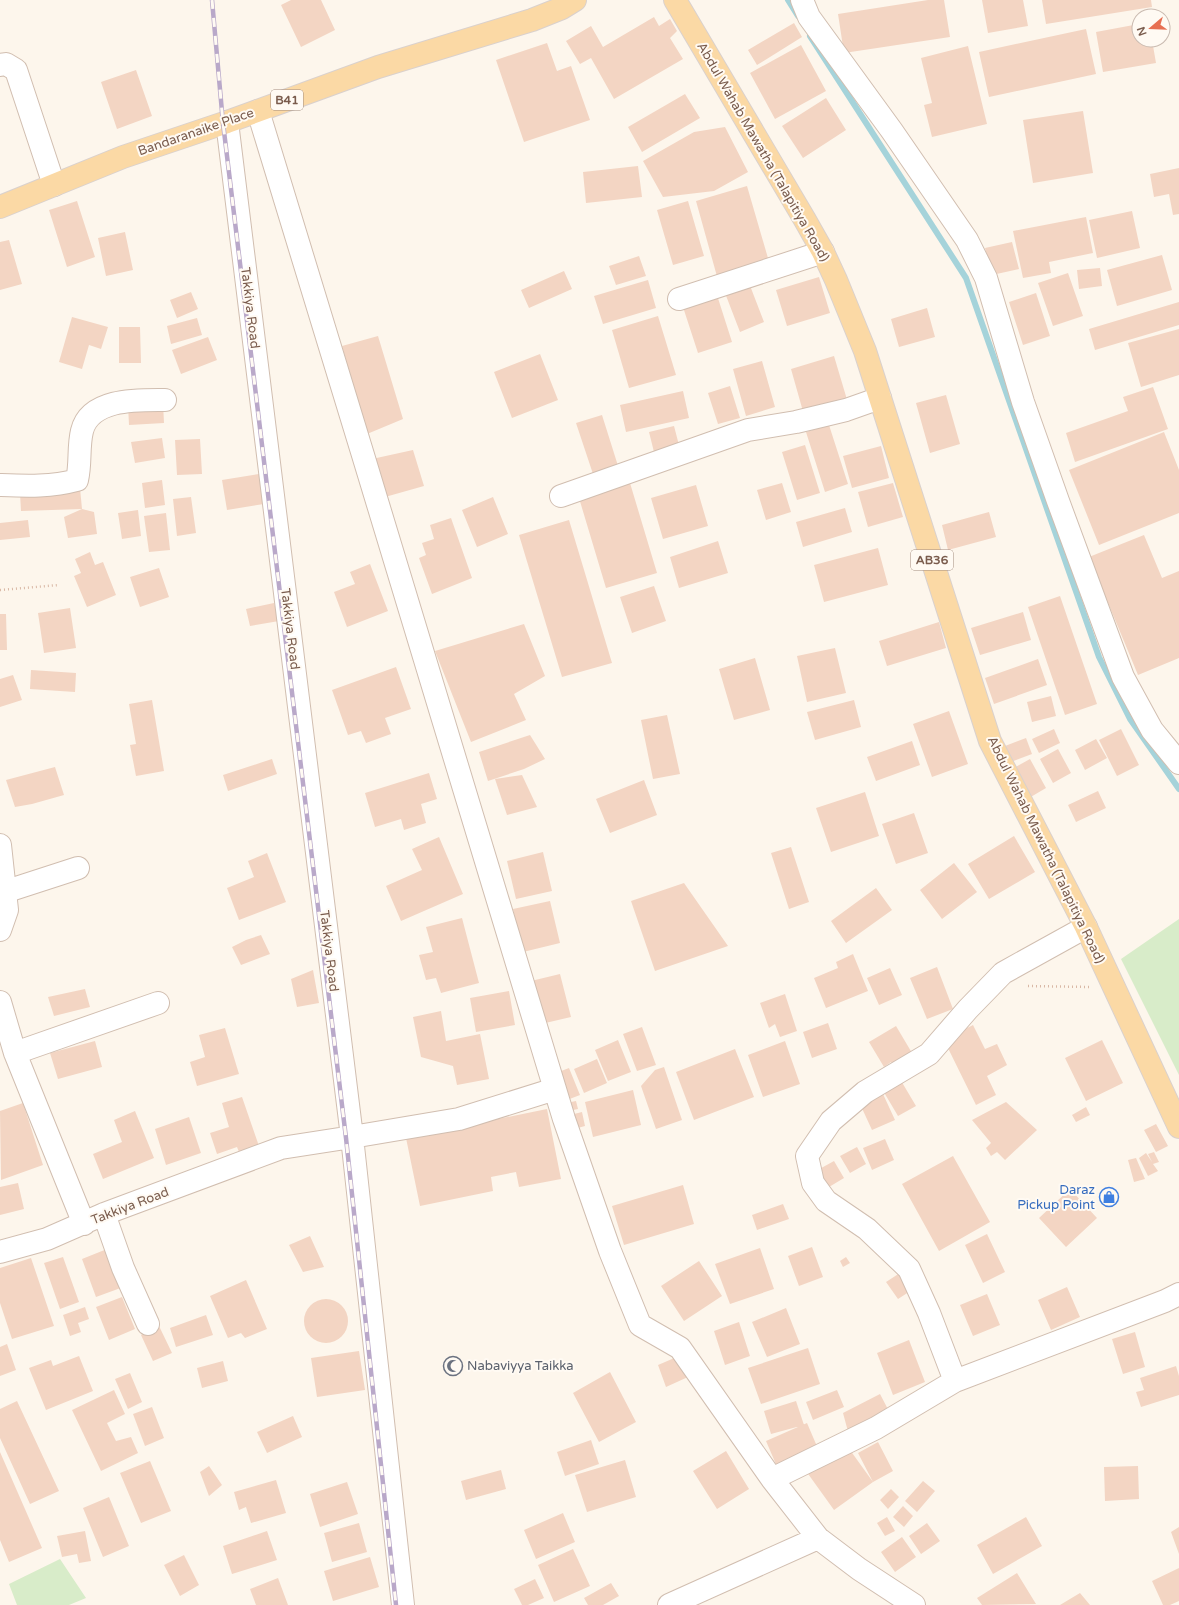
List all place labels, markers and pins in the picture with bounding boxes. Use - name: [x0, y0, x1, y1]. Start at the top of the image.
- place label: Daraz Pickup Point: [1017, 1182, 1095, 1213]
- shop icon: Daraz Pickup Point: [1098, 1186, 1120, 1208]
- mosque icon: Nabaviyya Taikka: [442, 1355, 464, 1377]
- place label: Nabaviyya Taikka: [467, 1358, 574, 1374]

